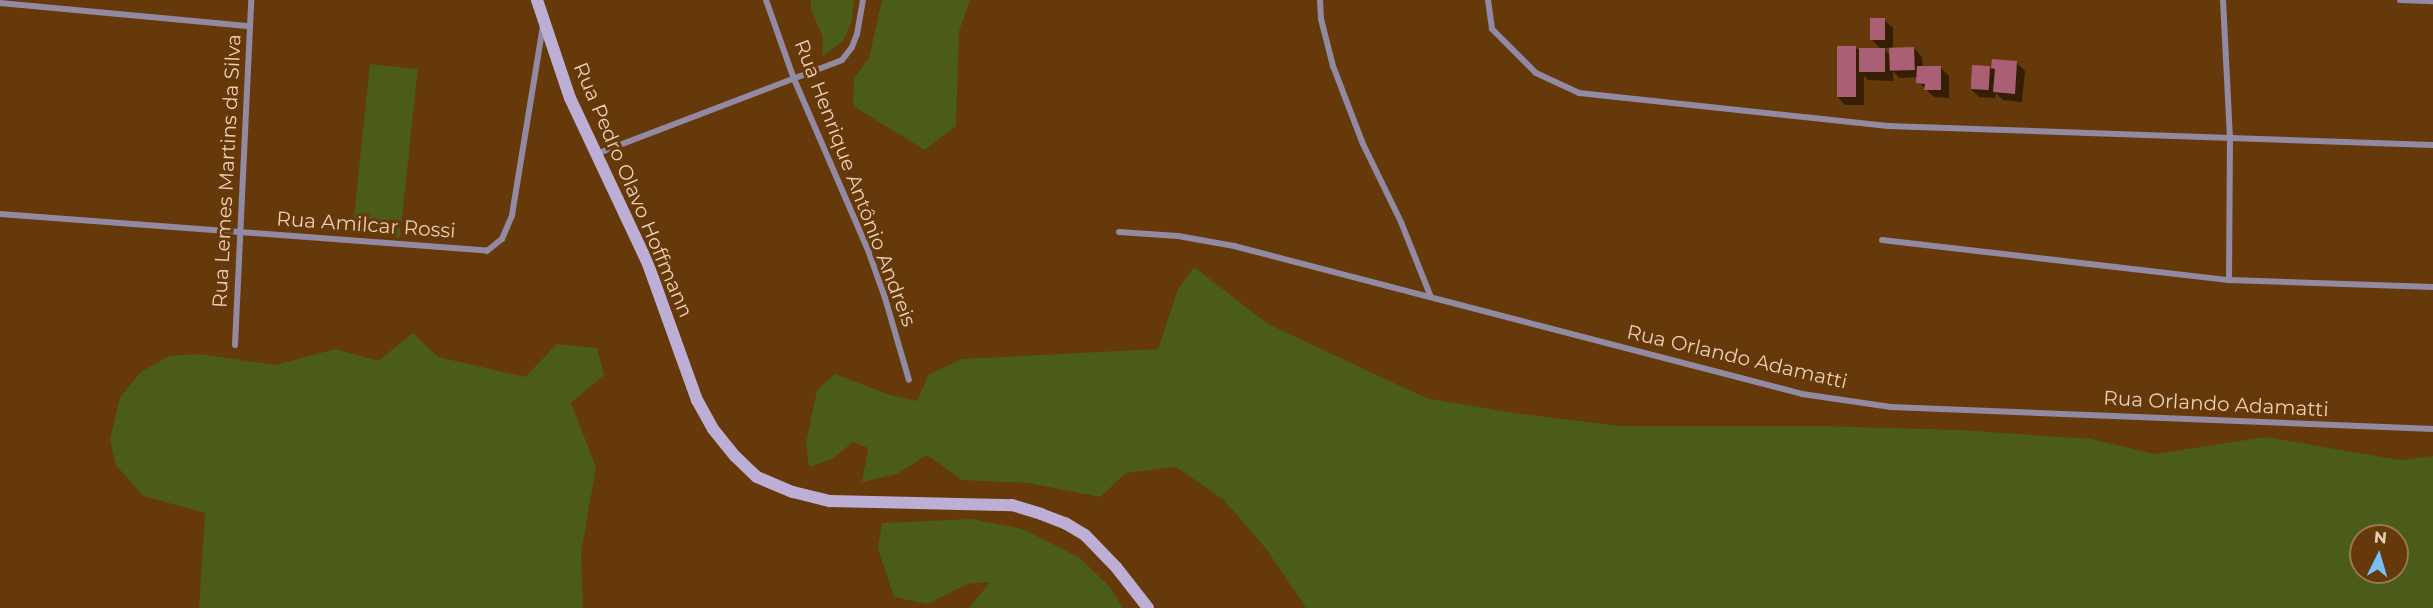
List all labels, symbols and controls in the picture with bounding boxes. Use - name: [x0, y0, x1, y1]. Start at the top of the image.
- street label: Rua Lemes Martins da Silva: [208, 34, 246, 308]
- street label: Rua Henrique Antônio Andreis: [789, 36, 921, 330]
- street label: Rua Pedro Olavo Hoffmann: [568, 59, 698, 321]
- street label: Rua Amilcar Rossi: [276, 207, 456, 243]
- street label: Rua Orlando Adamatti: [1624, 320, 1850, 394]
- street label: Rua Orlando Adamatti: [2103, 386, 2329, 422]
- north arrow: [2349, 524, 2409, 584]
- text: N: [2373, 528, 2388, 548]

